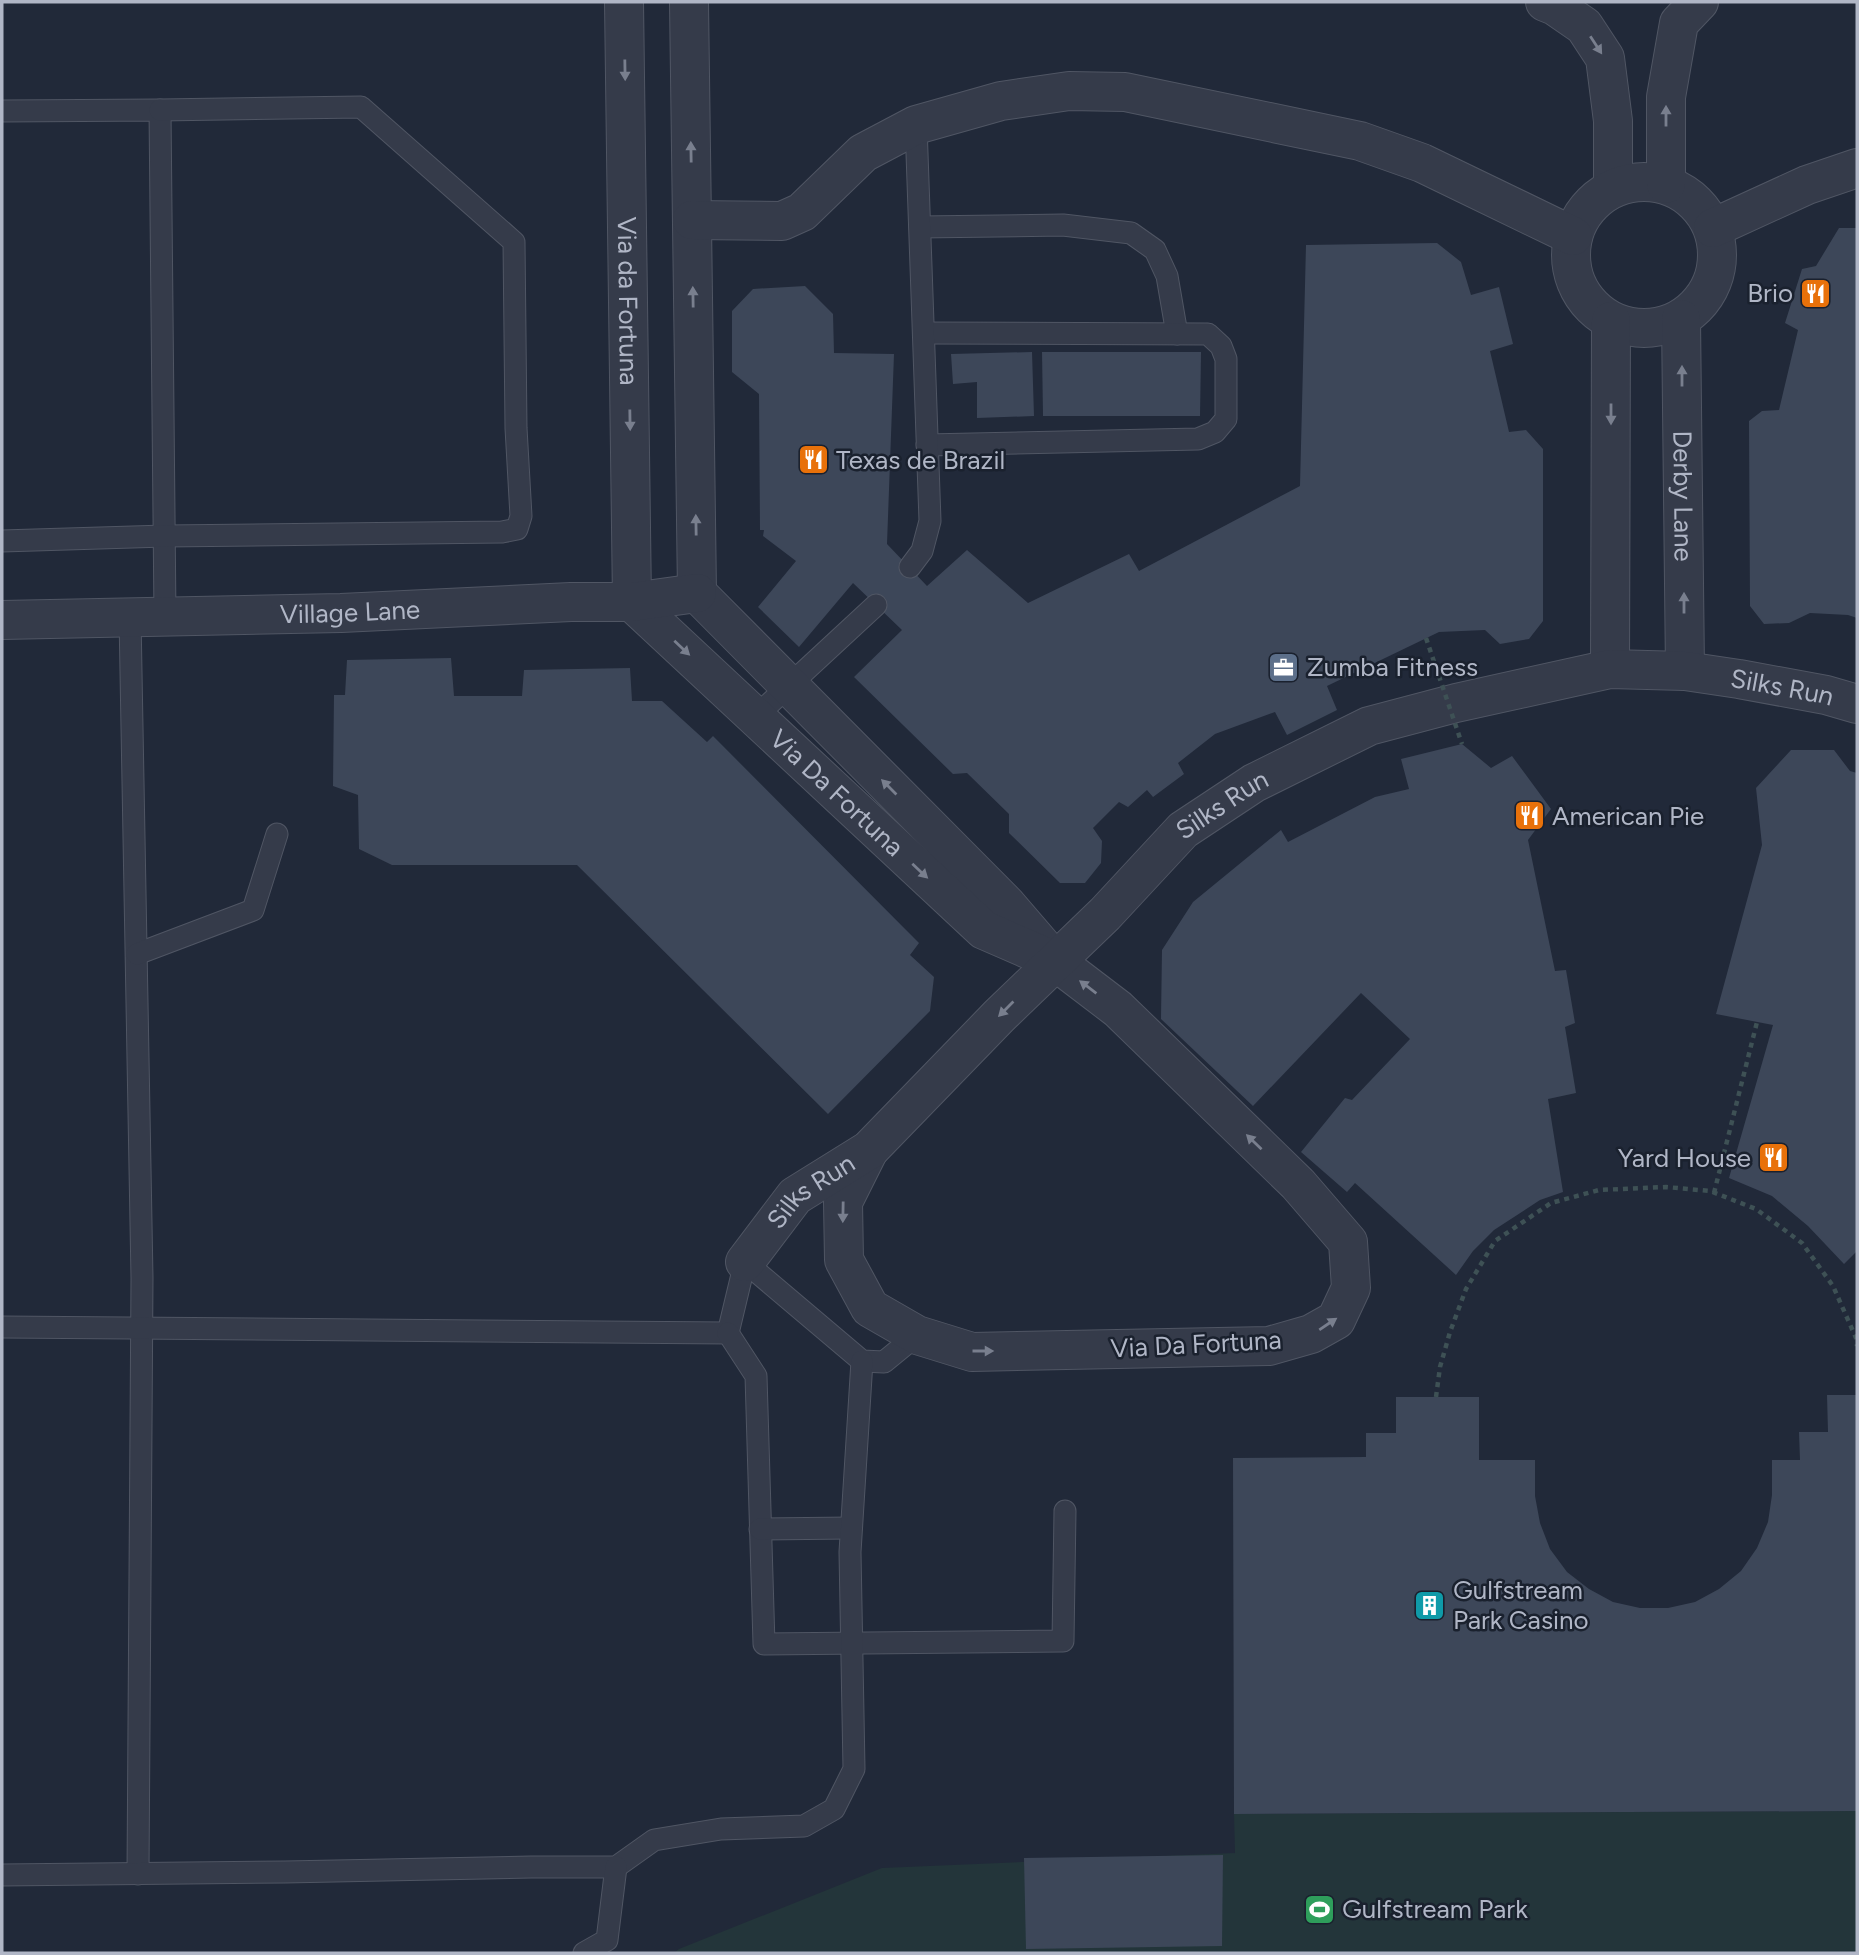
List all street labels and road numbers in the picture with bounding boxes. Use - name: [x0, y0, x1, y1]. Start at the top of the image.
- street label: Via da Fortuna: [611, 216, 645, 386]
- street label: Derby Lane: [1666, 430, 1700, 562]
- street label: Village Lane: [279, 593, 421, 630]
- street label: Silks Run: [1728, 662, 1838, 712]
- street label: Via Da Fortuna: [763, 723, 910, 863]
- street label: Silks Run: [1170, 763, 1273, 846]
- street label: Silks Run: [760, 1147, 861, 1235]
- street label: Via Da Fortuna: [1110, 1324, 1282, 1364]

